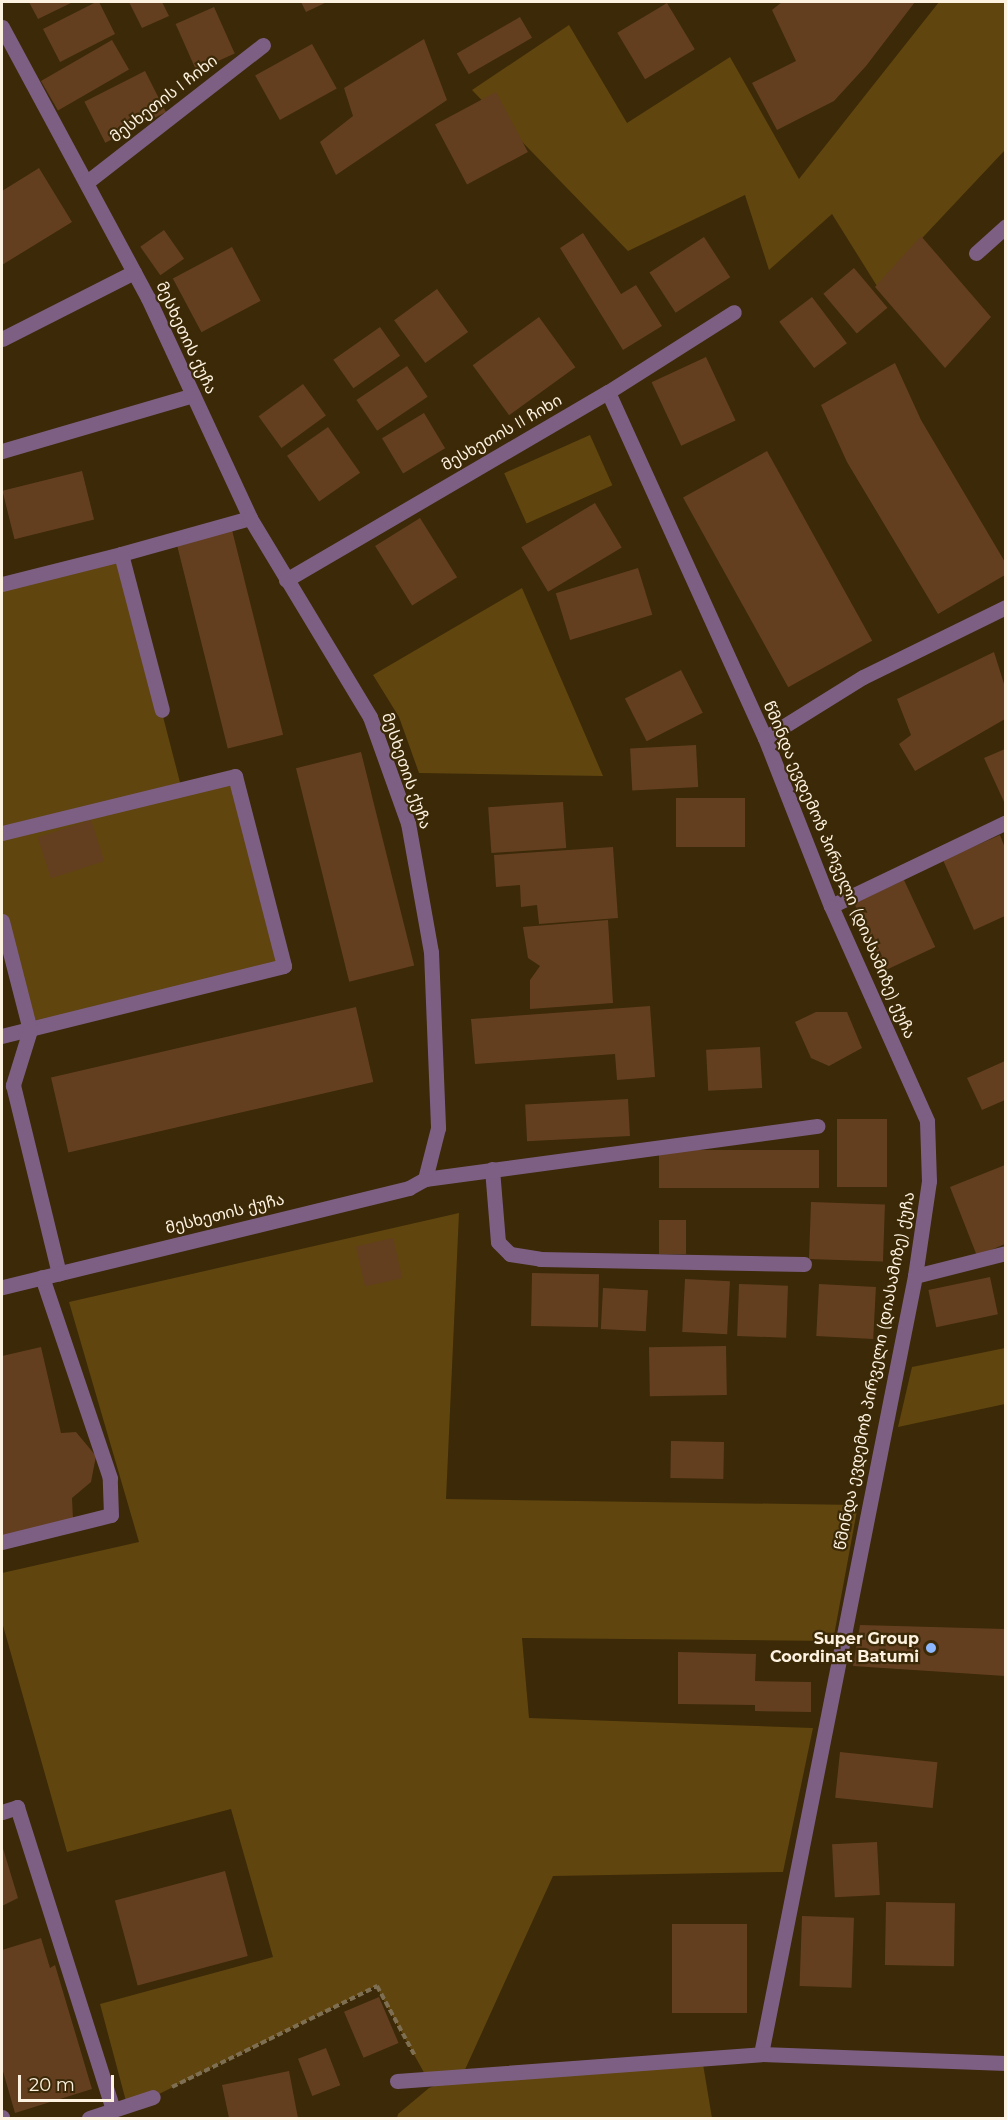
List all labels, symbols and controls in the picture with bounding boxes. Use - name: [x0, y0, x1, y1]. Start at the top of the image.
- street label: მესხეთის I ჩიხი: [106, 51, 222, 147]
- street label: მესხეთის ქუჩა: [152, 279, 220, 397]
- street label: მესხეთის II ჩიხი: [438, 391, 566, 475]
- street label: წმინდა ევდემოზ პირველი (დიასამიზე) ქუჩა: [759, 698, 919, 1042]
- street label: მესხეთის ქუჩა: [377, 710, 435, 832]
- street label: მესხეთის ქუჩა: [164, 1190, 286, 1238]
- street label: წმინდა ევდემოზ პირველი (დიასამიზე) ქუჩა: [831, 1190, 919, 1552]
- place label: Super Group Coordinat Batumi: [770, 1629, 919, 1667]
- marker: Super Group Coordinat Batumi: [924, 1641, 938, 1655]
- scale bar: [21, 2063, 117, 2101]
- text: 20 m: [29, 2074, 75, 2096]

